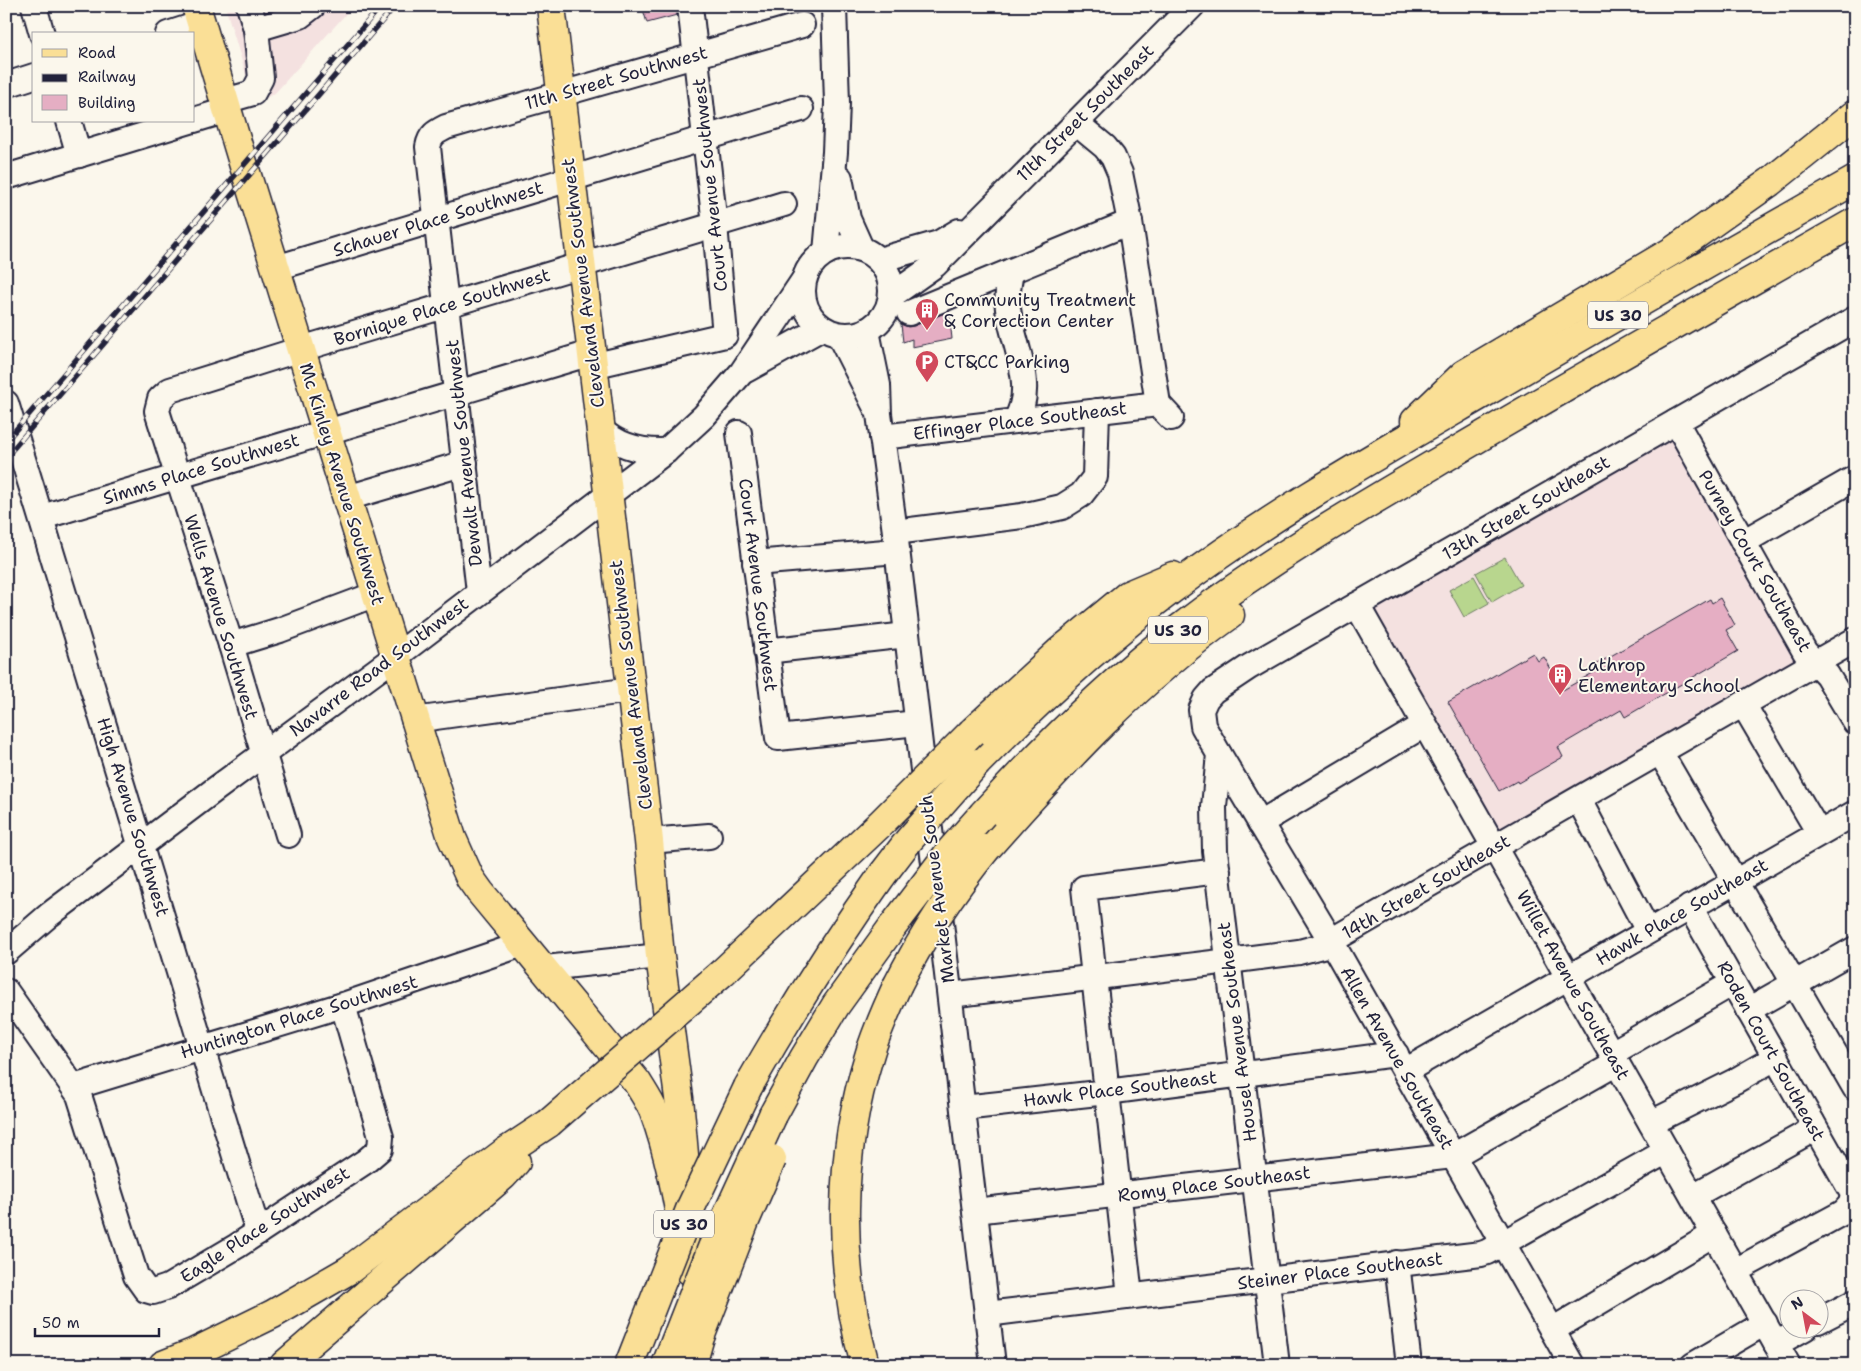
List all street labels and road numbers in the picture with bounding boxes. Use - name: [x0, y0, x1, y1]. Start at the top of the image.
- street label: 11th Street Southeast: [1011, 39, 1159, 187]
- street label: 11th Street Southwest: [522, 40, 710, 116]
- street label: Court Avenue Southwest: [687, 77, 733, 293]
- street label: Cleveland Avenue Southwest: [556, 157, 610, 409]
- street label: Schauer Place Southwest: [330, 176, 546, 262]
- street label: Bornique Place Southwest: [331, 263, 553, 351]
- road number: US 30: [1588, 302, 1648, 328]
- street label: Dewalt Avenue Southwest: [440, 338, 488, 568]
- street label: Mc Kinley Avenue Southwest: [294, 360, 390, 608]
- street label: Effinger Place Southeast: [912, 396, 1128, 446]
- street label: Simms Place Southwest: [100, 428, 302, 510]
- street label: 13th Street Southeast: [1438, 450, 1614, 566]
- street label: Purney Court Southeast: [1693, 465, 1817, 657]
- street label: Court Avenue Southwest: [733, 477, 783, 693]
- street label: Wells Avenue Southwest: [178, 512, 264, 723]
- street label: Cleveland Avenue Southwest: [604, 559, 658, 811]
- street label: Navarre Road Southwest: [285, 592, 474, 742]
- road number: US 30: [1148, 616, 1208, 644]
- street label: High Avenue Southwest: [91, 715, 175, 920]
- street label: Market Avenue South: [914, 794, 960, 984]
- street label: 14th Street Southeast: [1338, 829, 1515, 945]
- street label: Hawk Place Southeast: [1592, 853, 1773, 971]
- street label: Willet Avenue Southeast: [1511, 886, 1635, 1084]
- street label: Housel Avenue Southeast: [1212, 921, 1262, 1143]
- street label: Roden Court Southeast: [1711, 957, 1831, 1145]
- street label: Allen Avenue Southeast: [1335, 962, 1459, 1154]
- street label: Huntington Place Southwest: [177, 969, 421, 1065]
- street label: Hawk Place Southeast: [1022, 1065, 1218, 1113]
- street label: Romy Place Southeast: [1116, 1160, 1312, 1208]
- street label: Eagle Place Southwest: [176, 1161, 355, 1289]
- road number: US 30: [654, 1210, 714, 1238]
- street label: Steiner Place Southeast: [1236, 1246, 1444, 1296]

